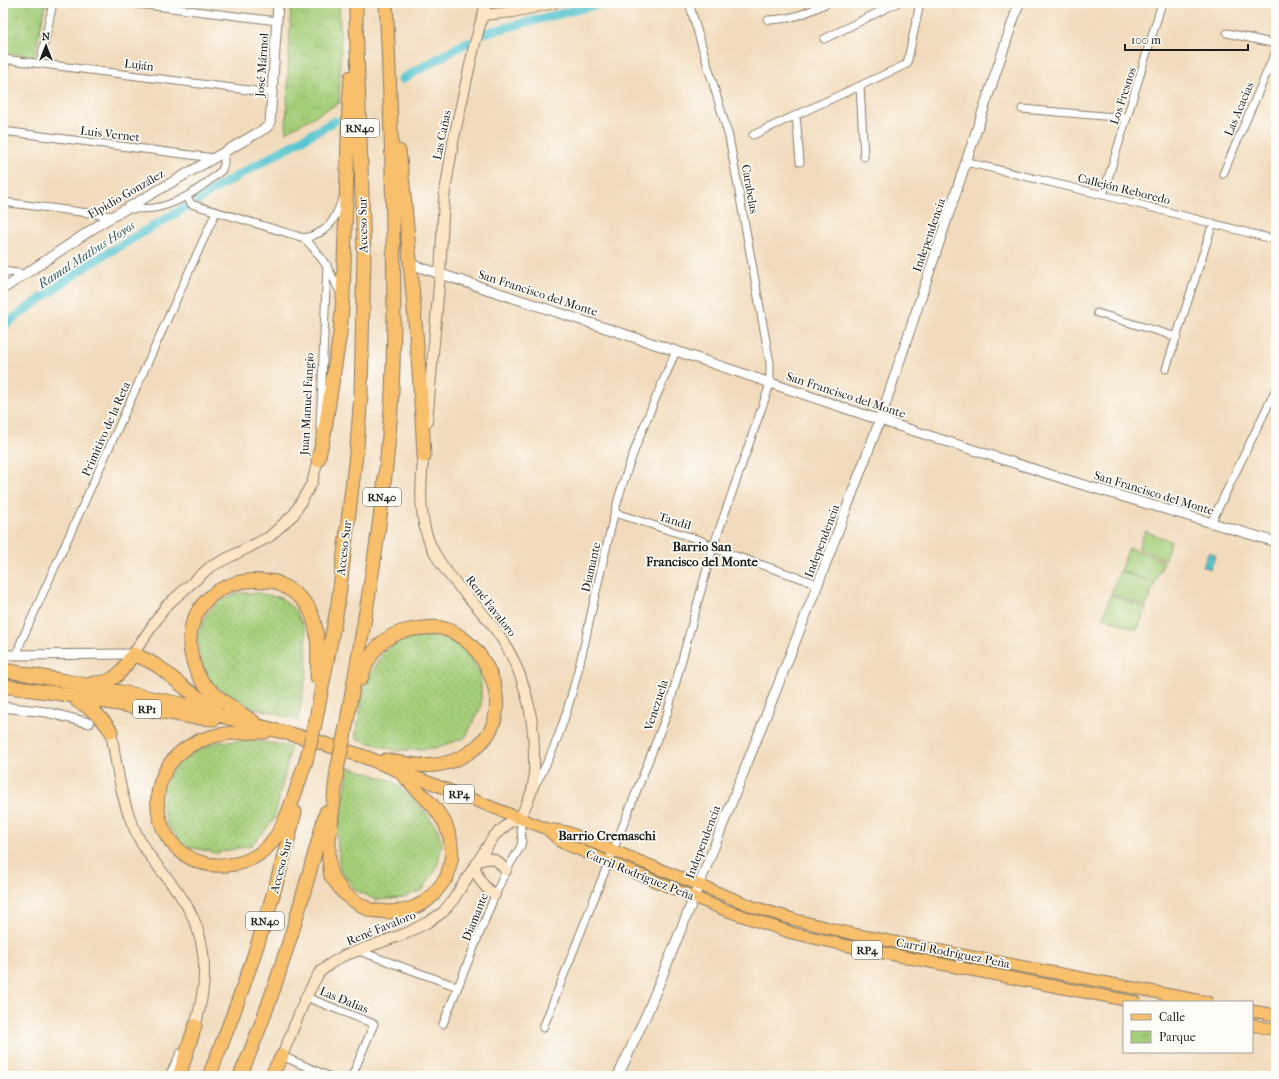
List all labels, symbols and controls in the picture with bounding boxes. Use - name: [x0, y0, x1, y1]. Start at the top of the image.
- north arrow: [26, 26, 66, 66]
- scale bar: [1125, 26, 1248, 52]
- text: N: [42, 30, 51, 43]
- street label: José Mármol: [253, 32, 271, 98]
- text: 100 m: [1131, 33, 1161, 47]
- street label: Luján: [123, 56, 155, 74]
- street label: Los Fresnos: [1107, 65, 1139, 127]
- street label: Las Acacias: [1221, 79, 1257, 138]
- street label: Las Cañas: [430, 108, 454, 161]
- road number: RN40: [341, 119, 379, 137]
- street label: Luis Vernet: [79, 123, 141, 145]
- street label: Carabelas: [739, 163, 761, 215]
- street label: Elpidio González: [85, 166, 167, 222]
- street label: Callejón Reboredo: [1076, 171, 1172, 207]
- street label: Acceso Sur: [356, 196, 371, 254]
- street label: Independencia: [910, 196, 948, 274]
- water label: Ramal Mathus Hoyos: [34, 217, 138, 292]
- street label: San Francisco del Monte: [477, 267, 600, 319]
- street label: Juan Manuel Fangio: [297, 352, 317, 457]
- street label: San Francisco del Monte: [785, 369, 908, 421]
- street label: Primitivo de la Reta: [79, 379, 133, 479]
- street label: San Francisco del Monte: [1092, 468, 1216, 518]
- road number: RN40: [363, 488, 401, 506]
- street label: Independencia: [802, 502, 843, 580]
- street label: Tandil: [657, 509, 693, 533]
- street label: Acceso Sur: [334, 519, 354, 577]
- district label: Barrio San Francisco del Monte: [645, 539, 759, 569]
- street label: Diamante: [578, 541, 604, 593]
- street label: René Favaloro: [463, 573, 519, 639]
- street label: Venezuela: [641, 677, 671, 733]
- road number: RP1: [133, 700, 161, 718]
- road number: RP4: [444, 785, 474, 803]
- street label: Independencia: [683, 803, 724, 881]
- district label: Barrio Cremaschi: [558, 828, 656, 843]
- street label: Acceso Sur: [267, 837, 295, 896]
- street label: Carril Rodríguez Peña: [584, 847, 697, 903]
- street label: Diamante: [459, 891, 491, 943]
- street label: René Favaloro: [344, 908, 418, 948]
- road number: RN40: [246, 912, 284, 930]
- street label: Carril Rodríguez Peña: [895, 935, 1012, 971]
- road number: RP4: [852, 941, 882, 959]
- street label: Las Dalias: [318, 984, 371, 1016]
- legend: [1123, 1001, 1253, 1053]
- text: Calle: [1159, 1010, 1185, 1024]
- text: Parque: [1159, 1030, 1196, 1044]

